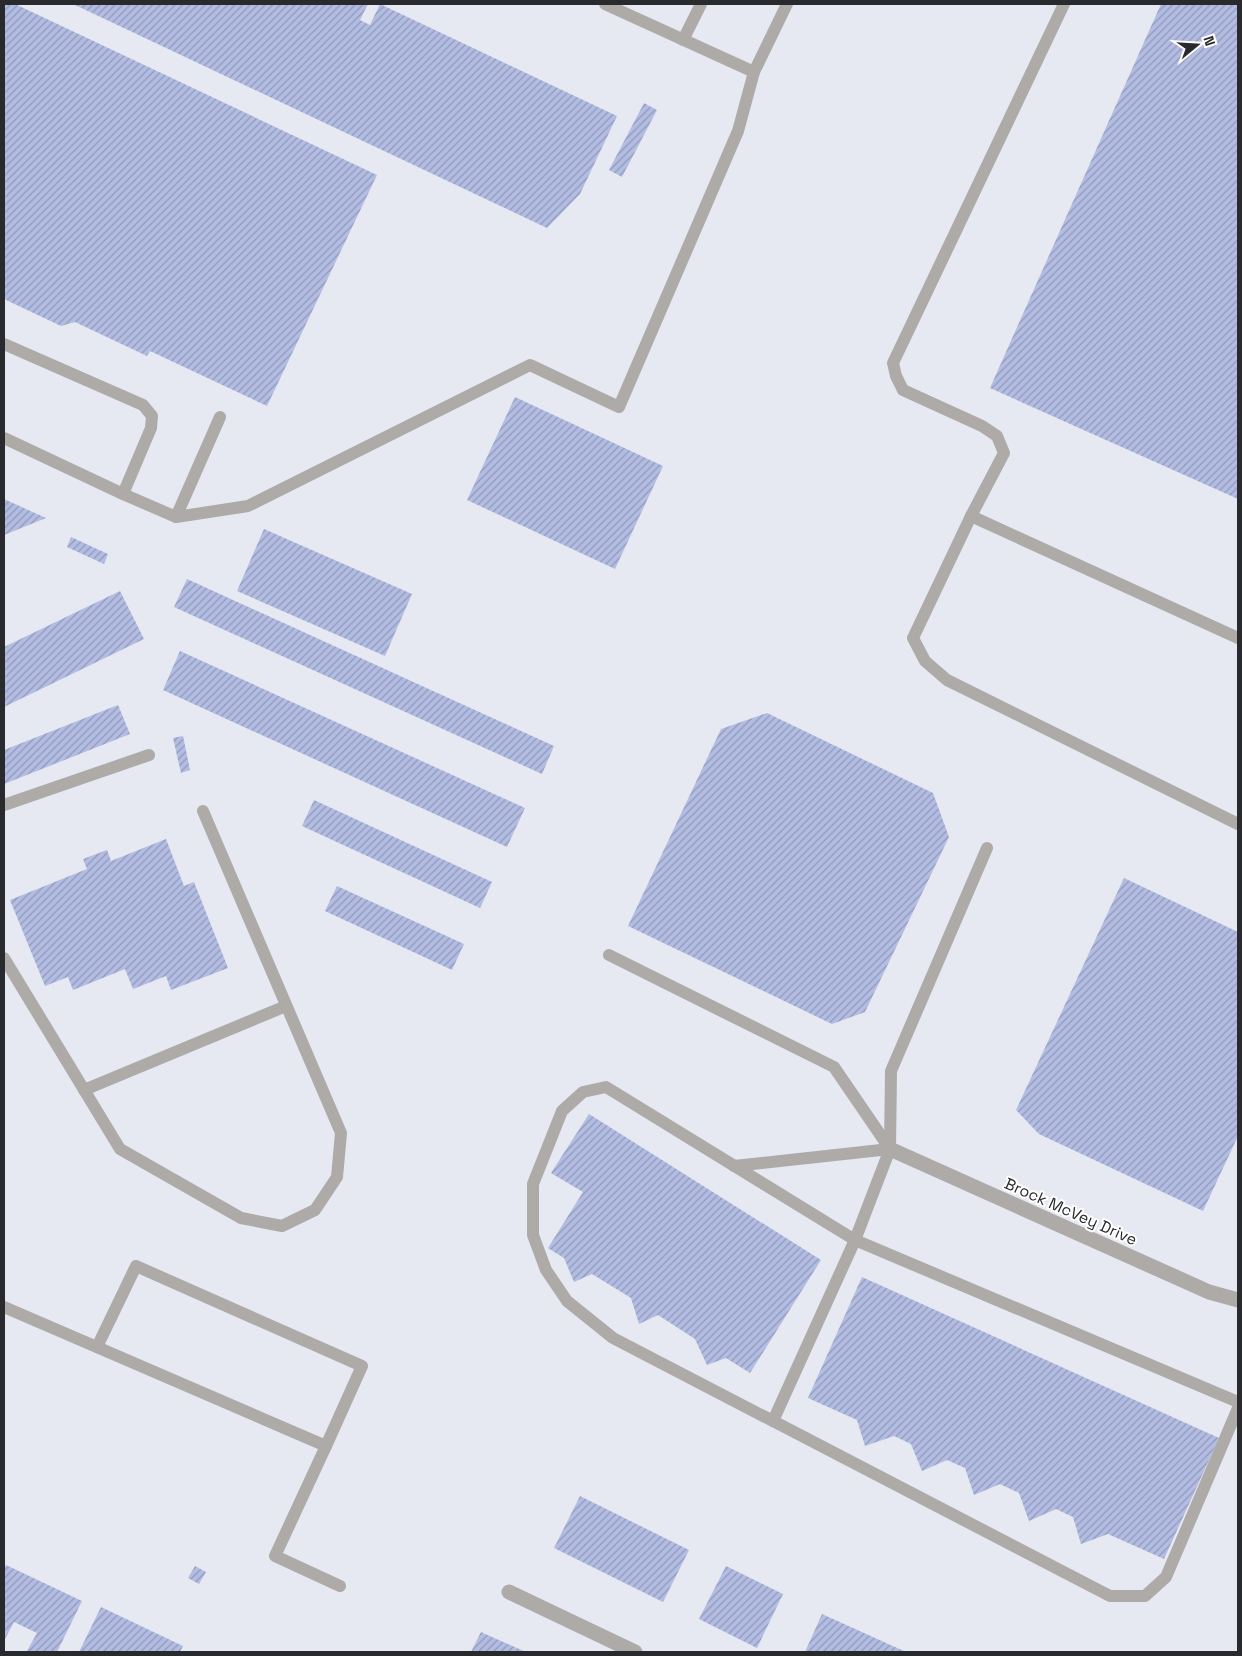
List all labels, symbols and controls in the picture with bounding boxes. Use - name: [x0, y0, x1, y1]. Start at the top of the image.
- north arrow: [1172, 20, 1222, 70]
- text: N: [1199, 34, 1219, 48]
- street label: Brock McVey Drive: [1001, 1173, 1140, 1250]

